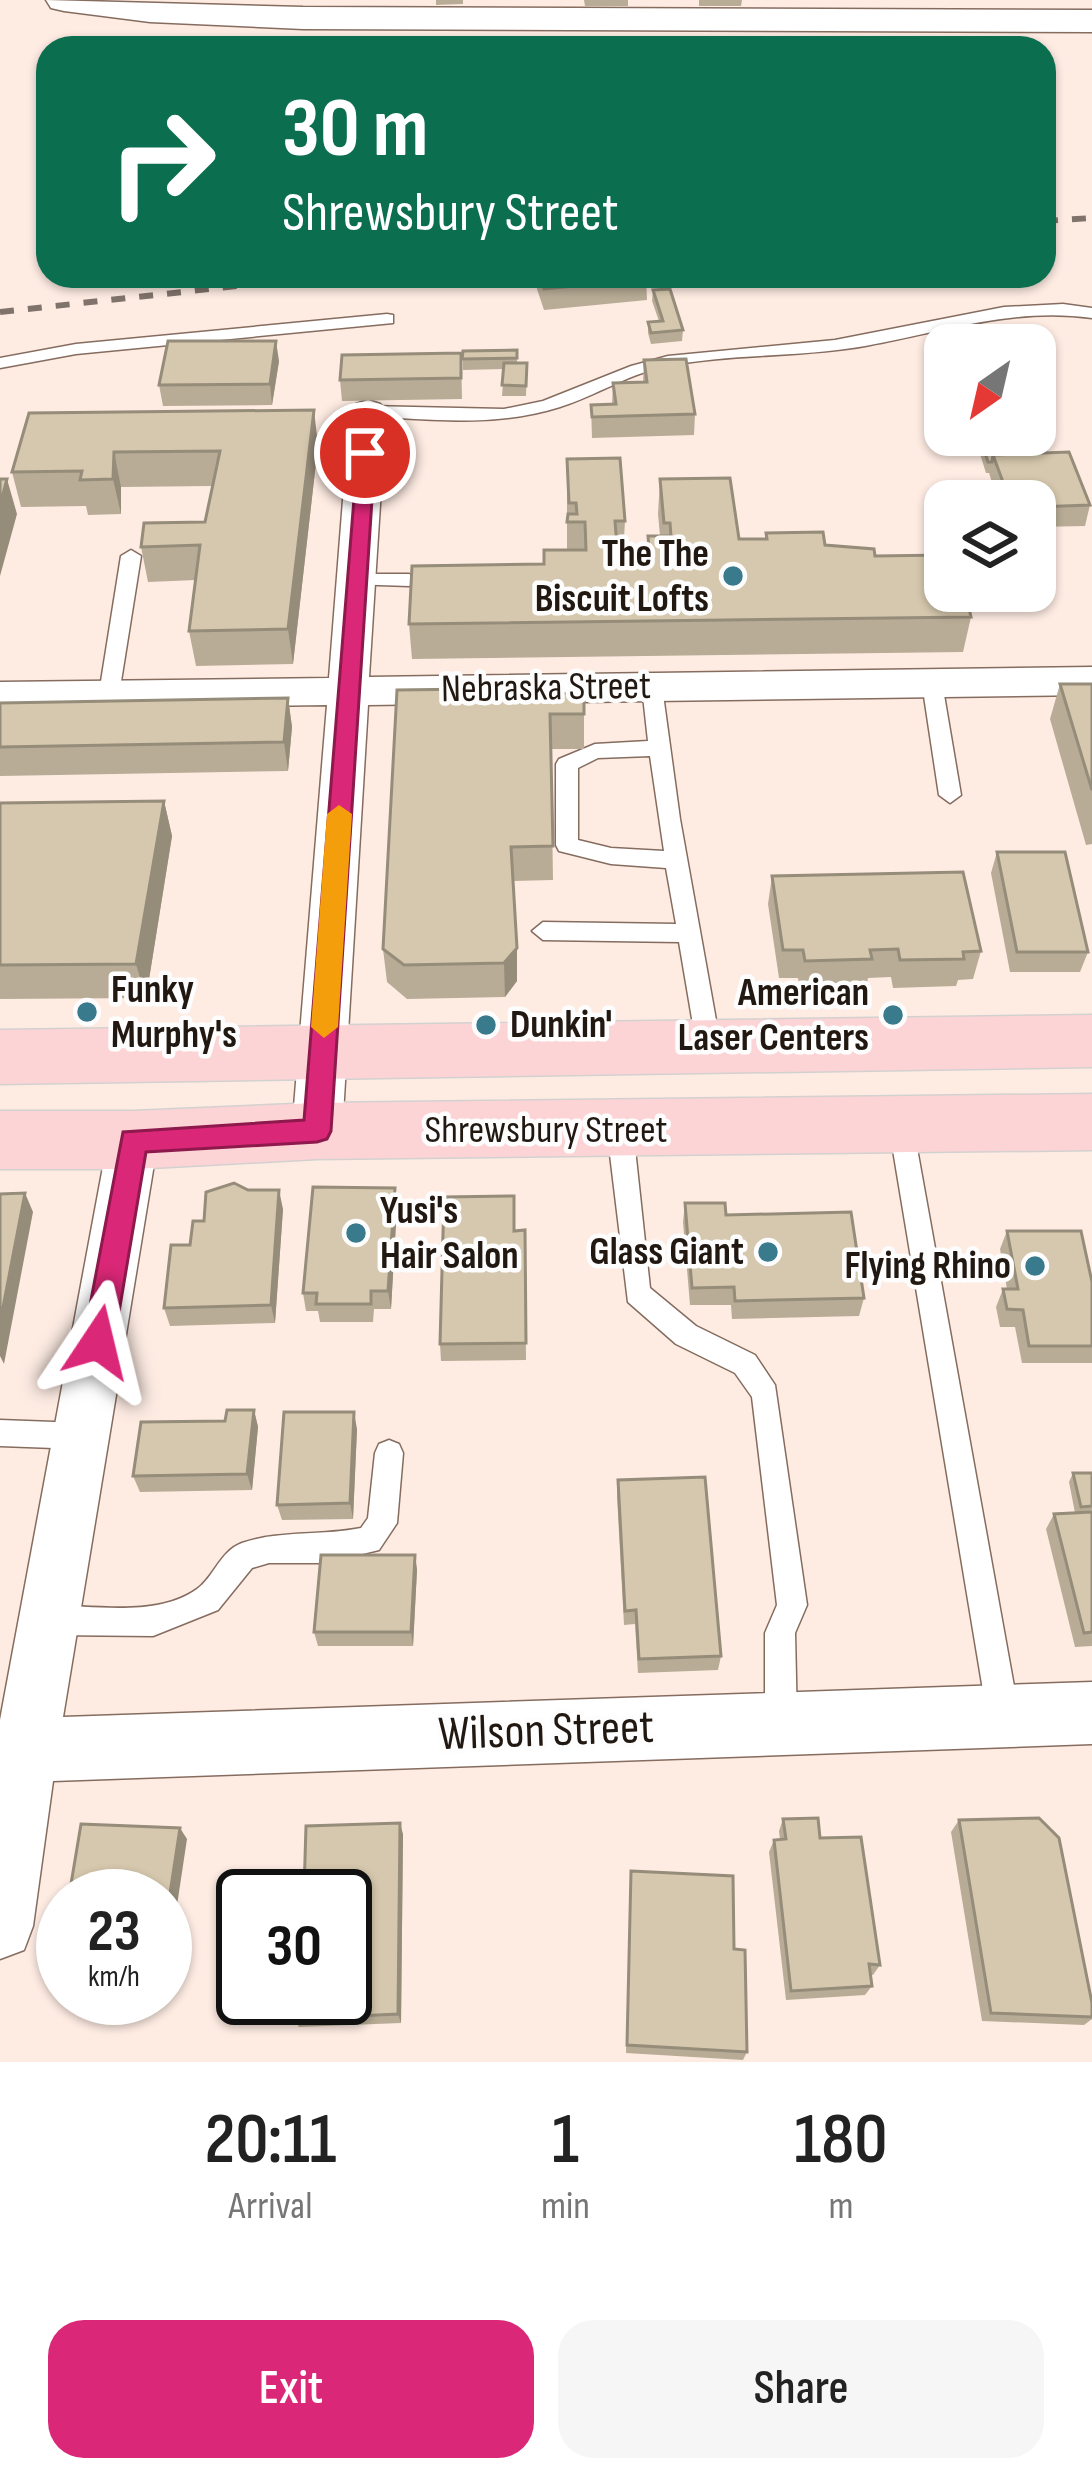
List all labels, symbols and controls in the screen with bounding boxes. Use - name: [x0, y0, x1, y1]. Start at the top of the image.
- text: 30 m: [282, 79, 428, 180]
- icon: right: [84, 84, 240, 240]
- text: Shrewsbury Street: [282, 181, 618, 246]
- north arrow: [924, 324, 1056, 456]
- map controls: [924, 324, 1056, 612]
- pin: [314, 402, 416, 504]
- icon: arrive: [332, 420, 398, 486]
- button: layers: [924, 480, 1056, 612]
- place label: The The Biscuit Lofts: [535, 531, 709, 623]
- marker: The The Biscuit Lofts: [720, 563, 746, 589]
- street label: Nebraska Street: [441, 663, 651, 713]
- place label: Funky Murphy's: [111, 967, 237, 1059]
- place label: American Laser Centers: [678, 970, 869, 1062]
- marker: Funky Murphy's: [74, 999, 100, 1025]
- place label: Dunkin': [510, 1002, 612, 1049]
- marker: American Laser Centers: [880, 1002, 906, 1028]
- marker: Dunkin': [473, 1012, 499, 1038]
- street label: Shrewsbury Street: [425, 1107, 667, 1154]
- place label: Yusi's Hair Salon: [380, 1188, 519, 1280]
- marker: Yusi's Hair Salon: [343, 1220, 369, 1246]
- place label: Glass Giant: [589, 1229, 744, 1276]
- marker: Glass Giant: [755, 1239, 781, 1265]
- place label: Flying Rhino: [844, 1243, 1011, 1290]
- marker: Flying Rhino: [1022, 1253, 1048, 1279]
- position arrow: [35, 1279, 161, 1405]
- street label: Wilson Street: [437, 1699, 655, 1763]
- speed limit sign: 30: [216, 1869, 372, 2025]
- text: 23: [87, 1896, 141, 1968]
- text: km/h: [88, 1959, 140, 1995]
- text: 20:11: [204, 2097, 337, 2184]
- text: 1: [552, 2097, 579, 2184]
- text: 180: [794, 2097, 888, 2184]
- text: Arrival: [229, 2183, 312, 2230]
- text: min: [541, 2183, 590, 2230]
- text: m: [828, 2183, 853, 2230]
- button: Exit: [48, 2320, 534, 2458]
- button: Share: [558, 2320, 1044, 2458]

